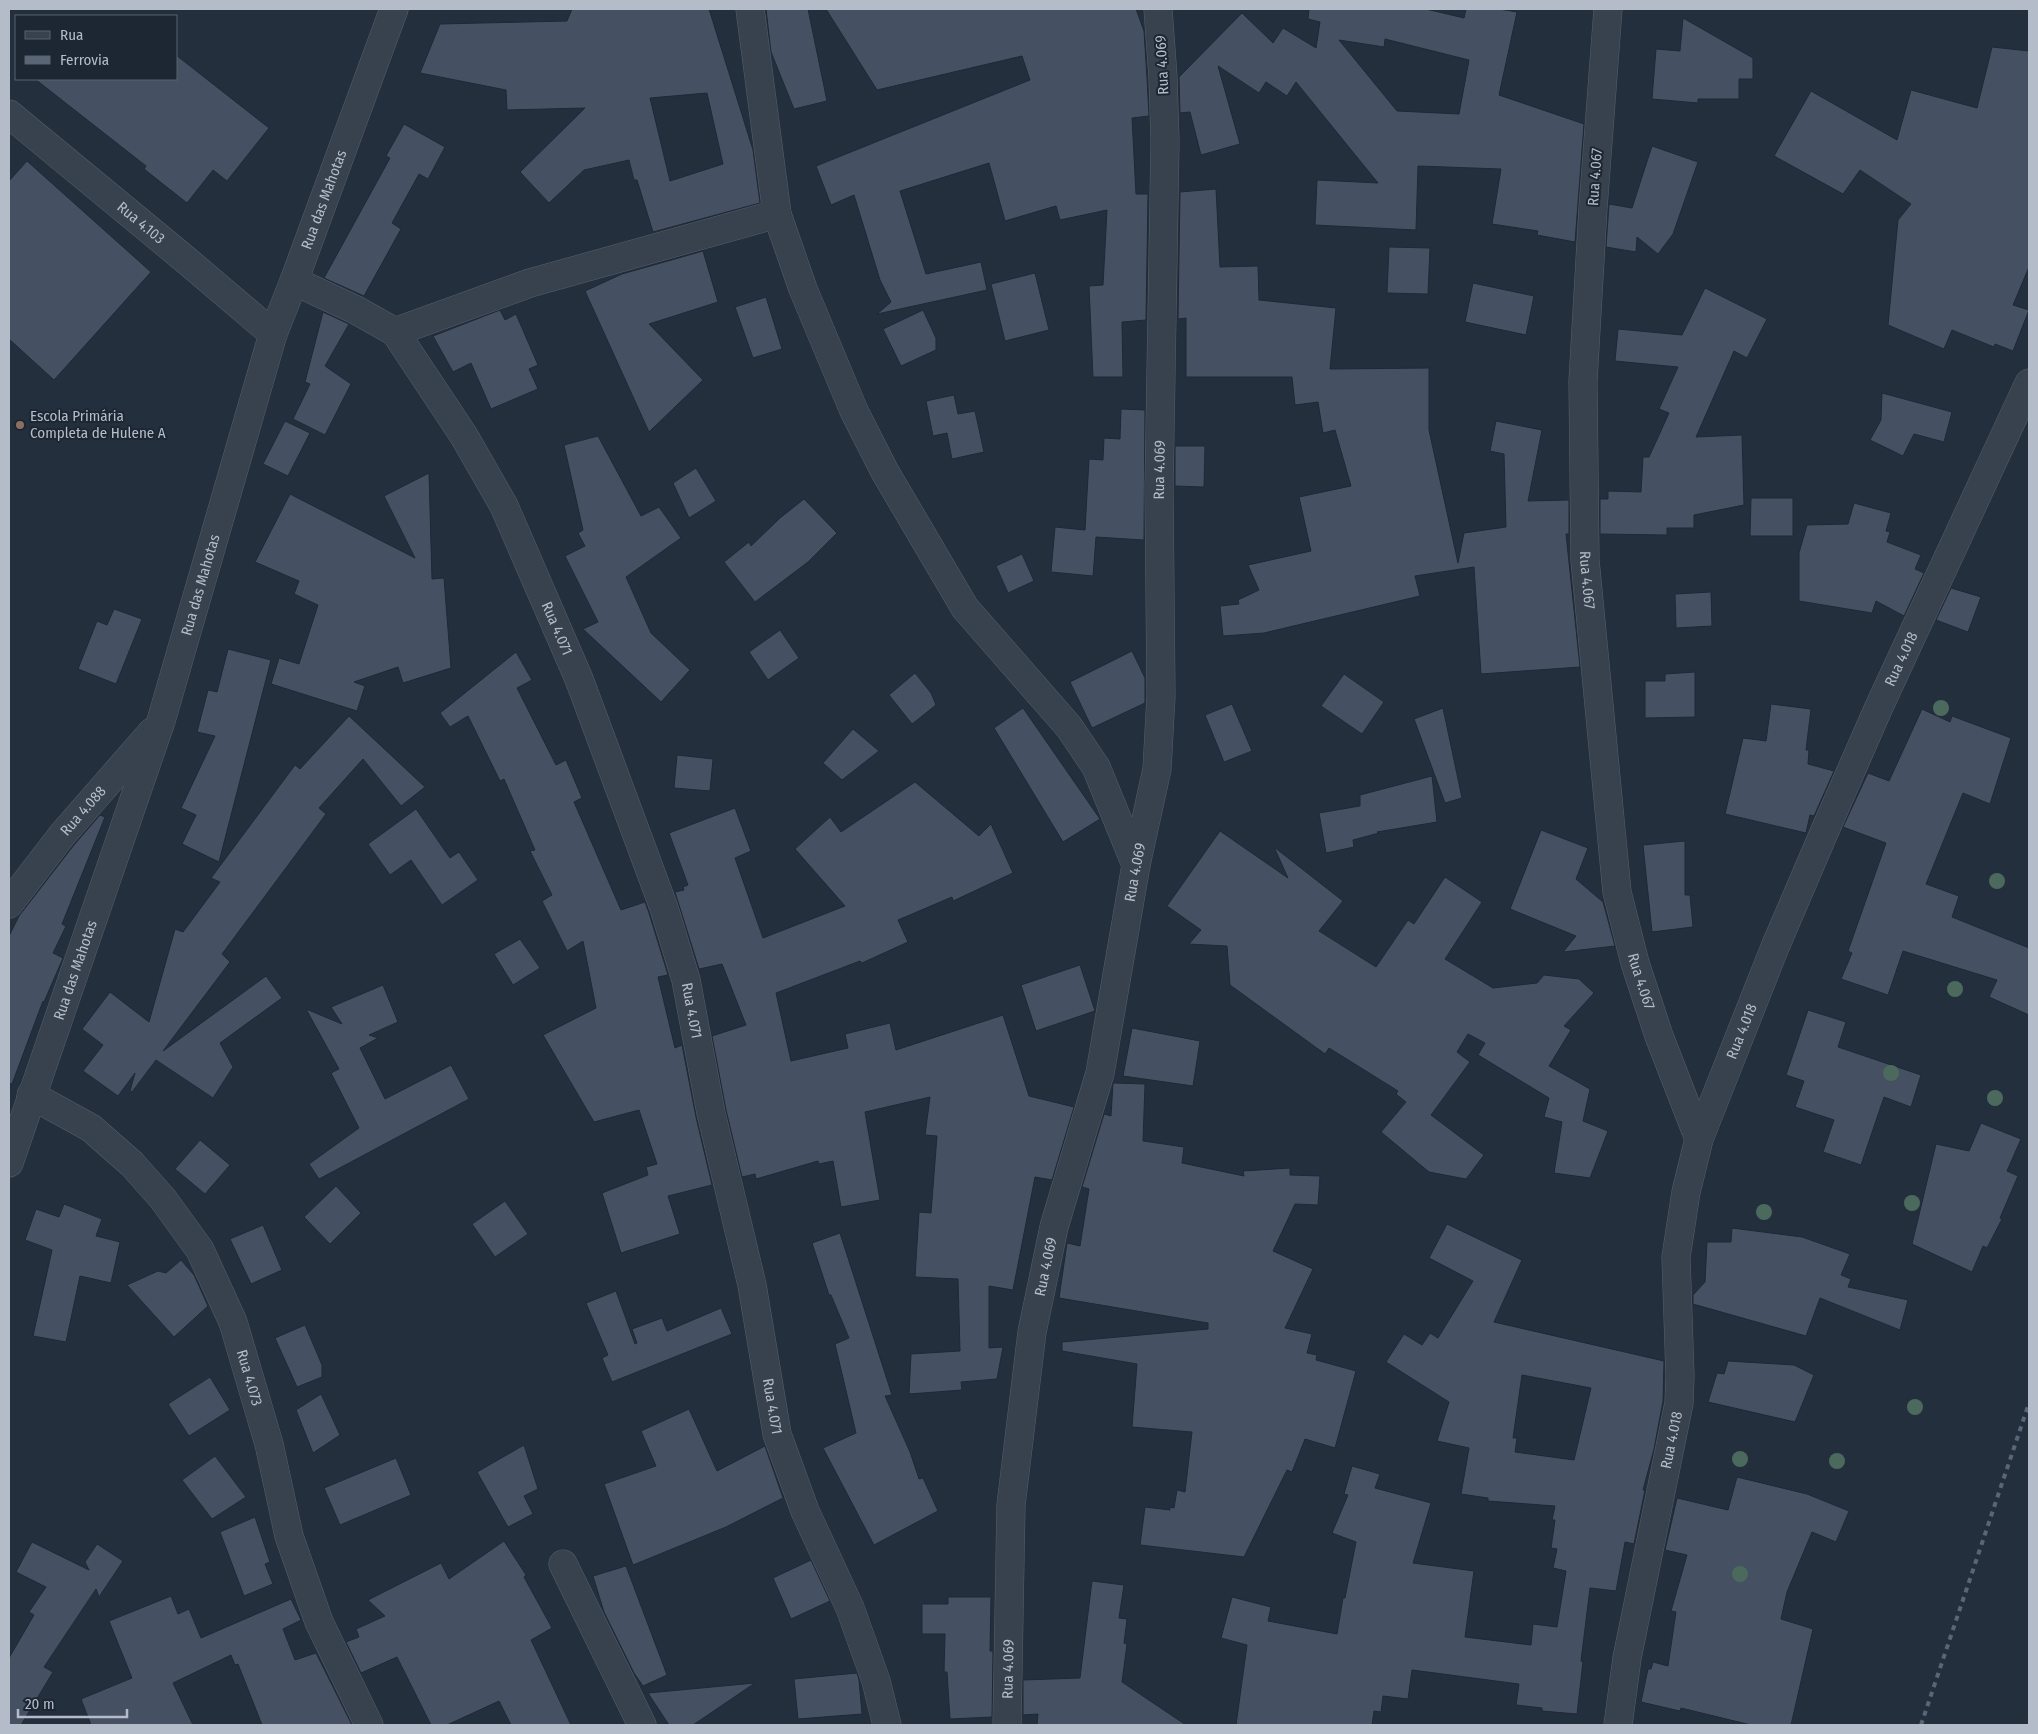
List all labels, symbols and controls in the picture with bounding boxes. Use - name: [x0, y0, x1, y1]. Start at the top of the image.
- legend: [15, 15, 178, 80]
- text: Rua: [60, 26, 83, 44]
- street label: Rua 4.069: [1151, 35, 1173, 95]
- text: Ferrovia: [60, 51, 109, 69]
- street label: Rua das Mahotas: [297, 147, 350, 252]
- street label: Rua 4.067: [1584, 147, 1606, 207]
- street label: Rua 4.103: [114, 198, 168, 248]
- place label: Escola Primária Completa de Hulene A: [30, 407, 166, 442]
- marker: Escola Primária Completa de Hulene A: [14, 419, 26, 431]
- street label: Rua 4.069: [1150, 440, 1169, 500]
- street label: Rua das Mahotas: [177, 532, 224, 638]
- street label: Rua 4.067: [1576, 551, 1599, 610]
- street label: Rua 4.071: [538, 599, 577, 658]
- street label: Rua 4.018: [1881, 629, 1921, 689]
- street label: Rua 4.088: [57, 782, 110, 839]
- street label: Rua 4.069: [1121, 841, 1150, 903]
- street label: Rua das Mahotas: [50, 918, 101, 1022]
- street label: Rua 4.067: [1624, 951, 1659, 1012]
- street label: Rua 4.071: [678, 981, 706, 1040]
- street label: Rua 4.018: [1723, 1001, 1761, 1062]
- street label: Rua 4.069: [1031, 1236, 1061, 1298]
- street label: Rua 4.073: [233, 1347, 266, 1408]
- street label: Rua 4.071: [759, 1377, 786, 1436]
- street label: Rua 4.018: [1657, 1410, 1686, 1470]
- street label: Rua 4.069: [998, 1639, 1018, 1699]
- scale bar: [18, 1686, 126, 1718]
- text: 20 m: [25, 1695, 55, 1713]

